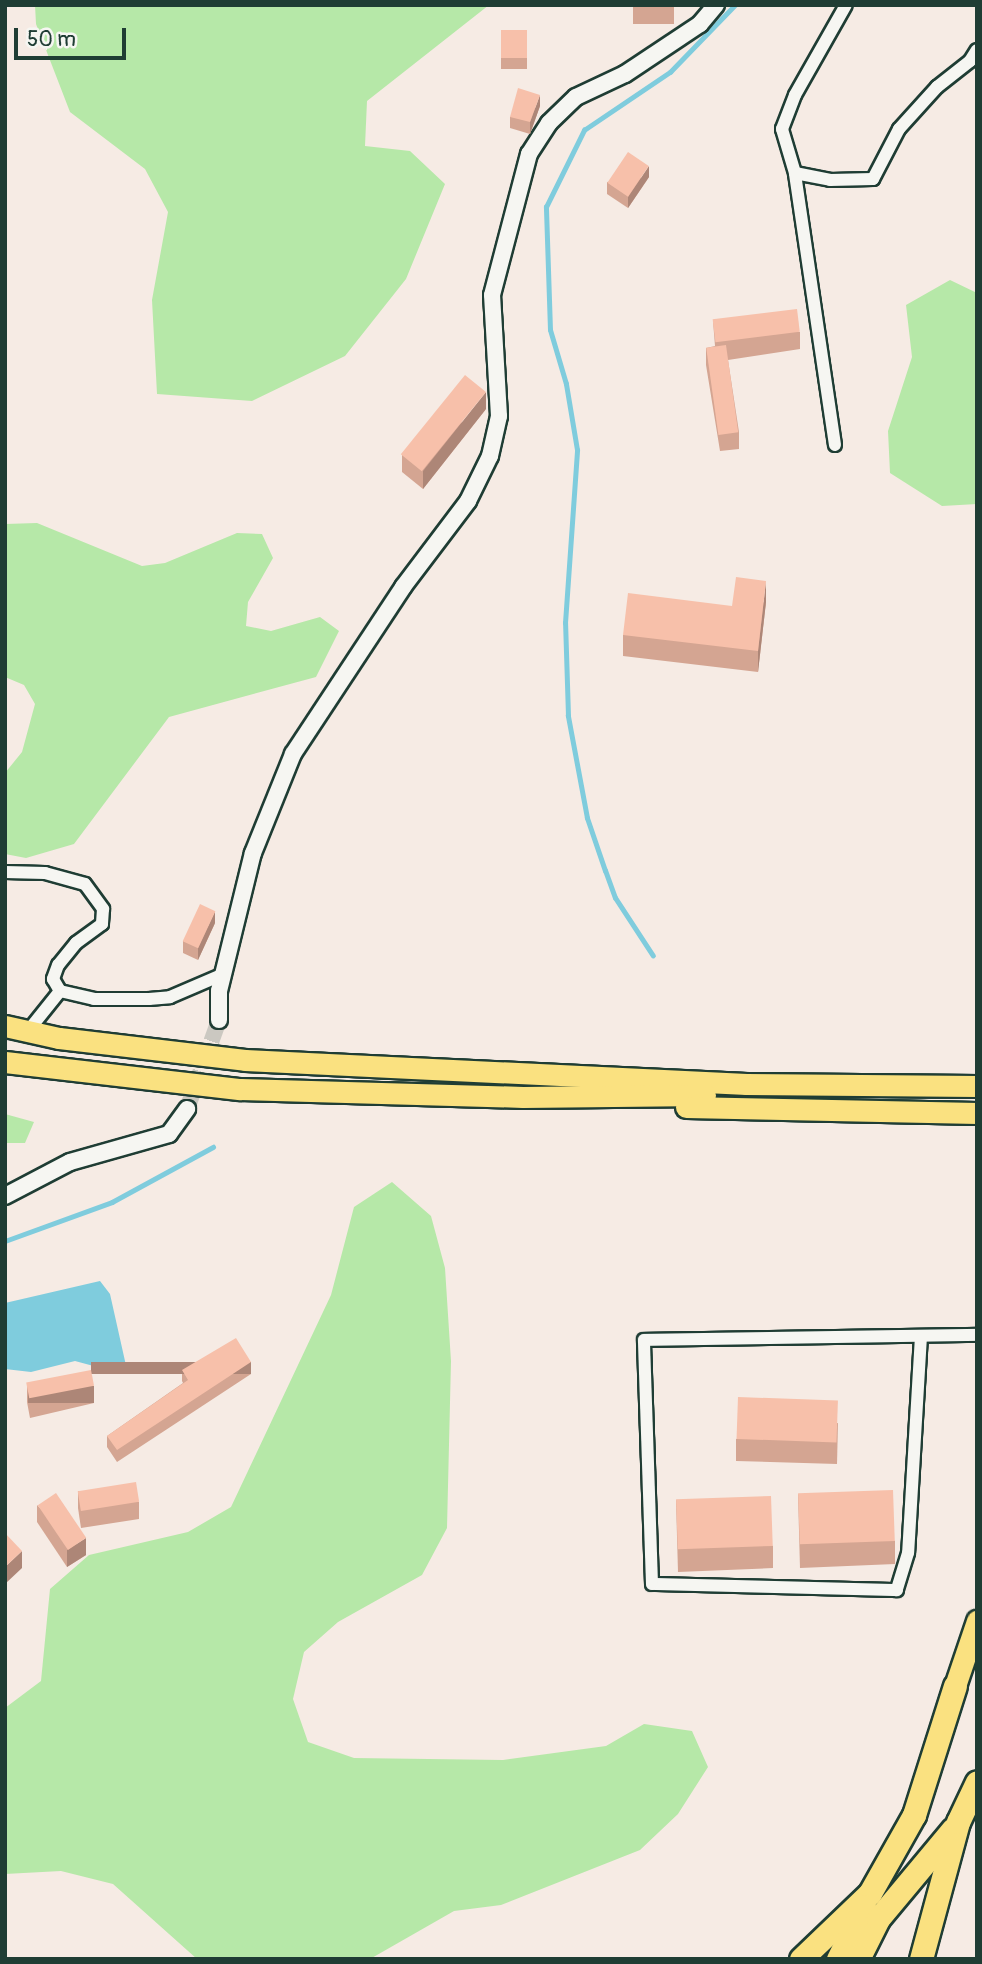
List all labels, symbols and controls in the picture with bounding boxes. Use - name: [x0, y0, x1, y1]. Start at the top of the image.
- scale bar: [18, 14, 130, 58]
- text: 50 m: [27, 26, 76, 53]

